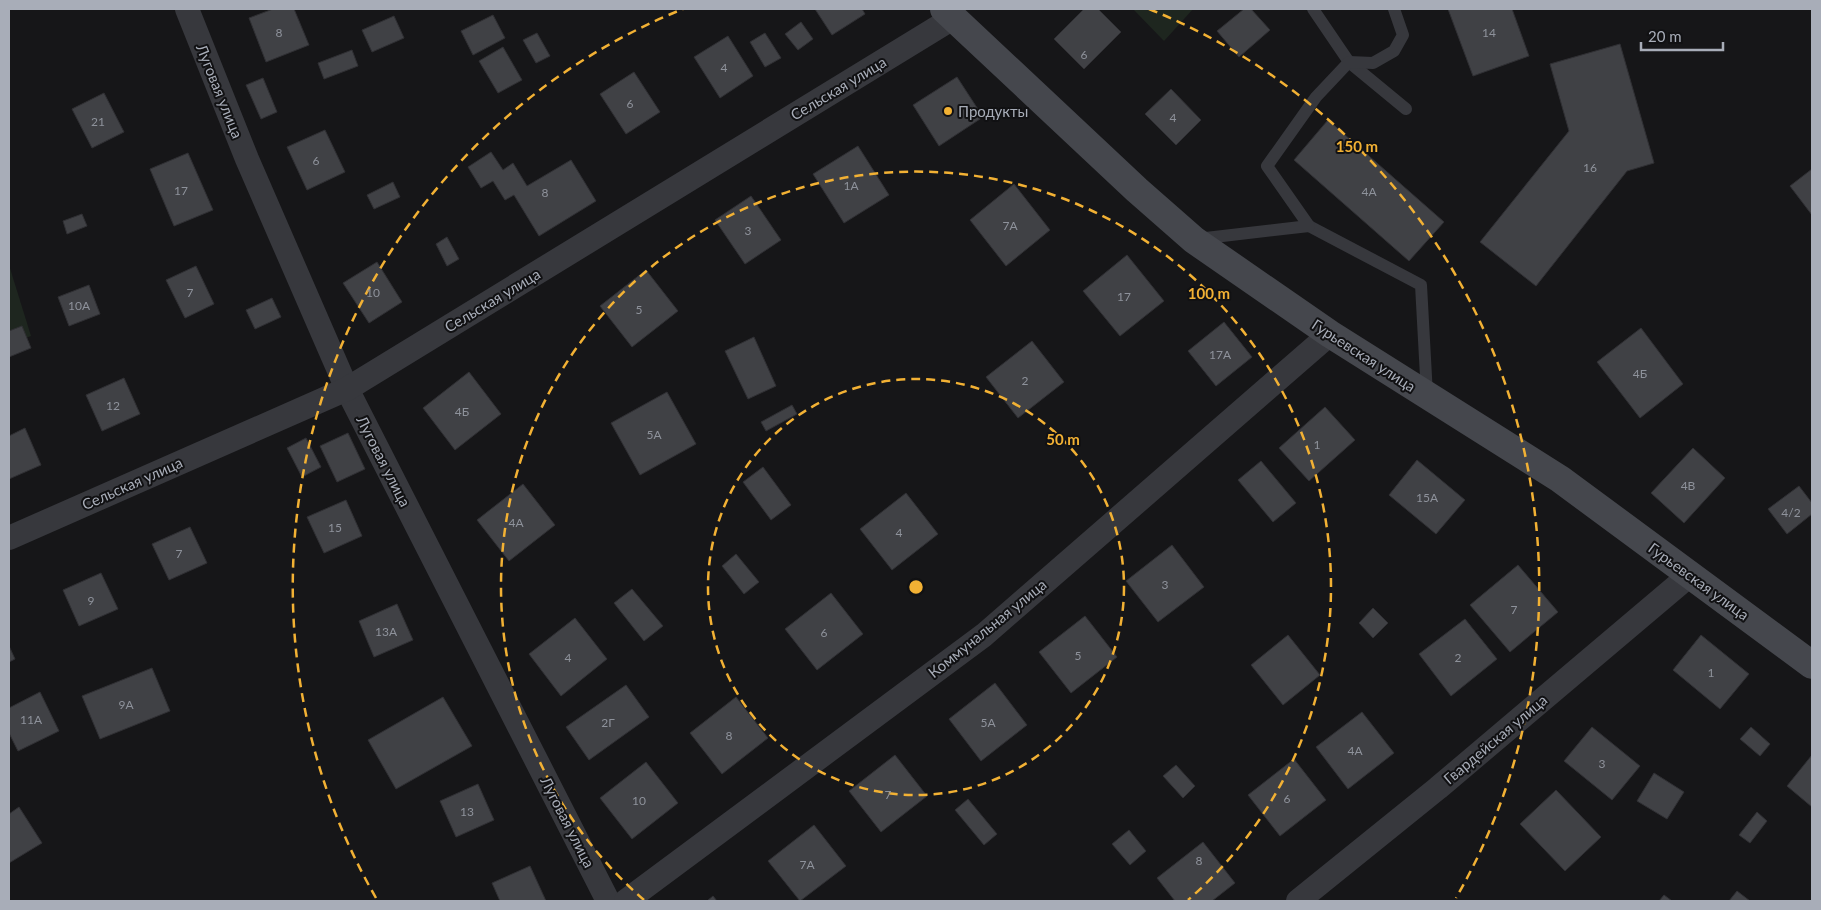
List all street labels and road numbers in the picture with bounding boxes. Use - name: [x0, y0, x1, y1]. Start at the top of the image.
- street label: Луговая улица: [193, 40, 247, 141]
- street label: Сельская улица: [787, 52, 889, 124]
- street label: Сельская улица: [441, 264, 543, 336]
- street label: Гурьевская улица: [1309, 315, 1419, 395]
- street label: Луговая улица: [353, 412, 415, 510]
- street label: Сельская улица: [79, 453, 185, 513]
- street label: Гурьевская улица: [1645, 538, 1753, 624]
- street label: Коммунальная улица: [924, 575, 1050, 681]
- street label: Гвардейская улица: [1440, 690, 1550, 788]
- street label: Луговая улица: [537, 773, 599, 871]

